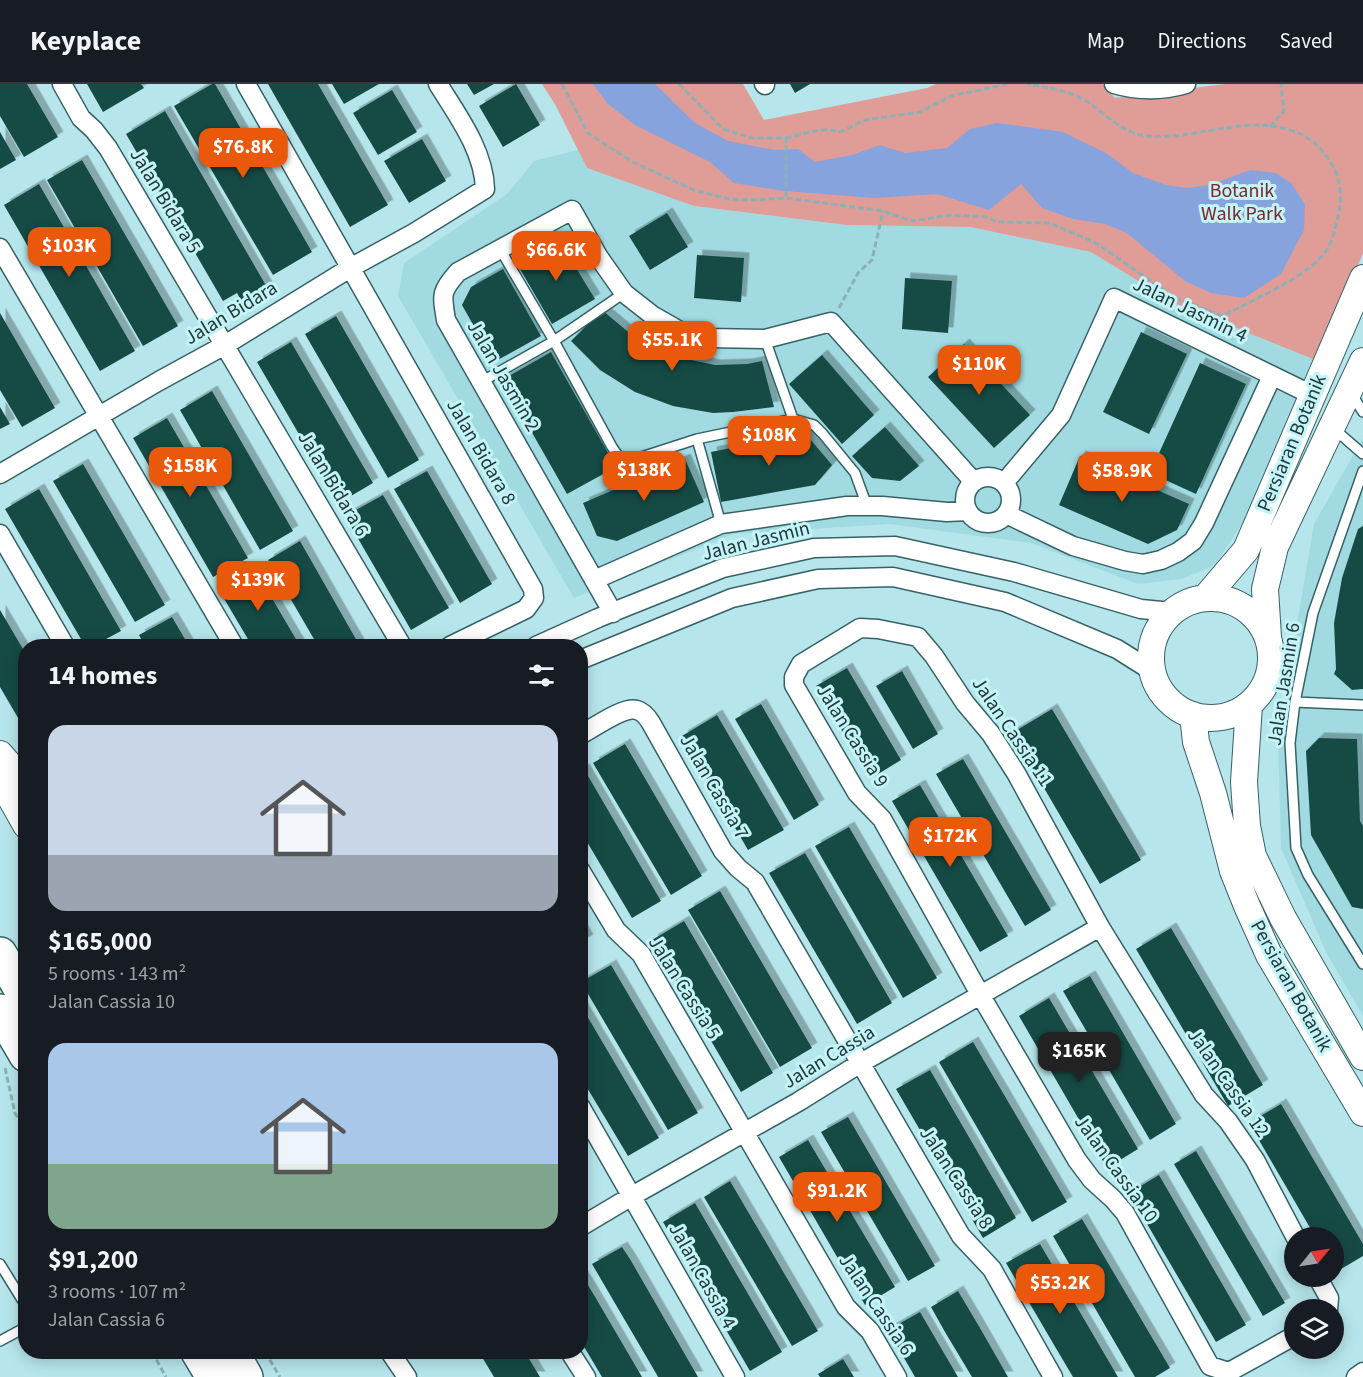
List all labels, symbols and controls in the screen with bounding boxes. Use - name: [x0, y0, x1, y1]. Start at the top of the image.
- text: Keyplace: [30, 21, 141, 61]
- text: Map: [1087, 26, 1125, 56]
- text: Directions: [1158, 26, 1246, 56]
- text: Saved: [1279, 26, 1333, 56]
- pin: $76.8K: [194, 128, 292, 179]
- text: $76.8K: [213, 133, 273, 161]
- street label: Jalan Bidara 5: [123, 143, 207, 259]
- park label: Botanik Walk Park: [1201, 177, 1283, 228]
- pin: $103K: [27, 227, 111, 278]
- pin: $66.6K: [507, 231, 605, 282]
- text: $103K: [42, 232, 96, 260]
- text: $66.6K: [526, 236, 586, 264]
- street label: Jalan Jasmin 4: [1128, 270, 1252, 350]
- street label: Jalan Bidara: [179, 274, 283, 352]
- street label: Jalan Jasmin 2: [460, 315, 546, 437]
- pin: $55.1K: [623, 321, 721, 372]
- text: $55.1K: [642, 326, 702, 354]
- pin: $110K: [937, 345, 1021, 396]
- text: $110K: [952, 350, 1006, 378]
- street label: Persiaran Botanik: [1250, 370, 1334, 516]
- street label: Jalan Bidara 8: [439, 394, 523, 510]
- pin: $108K: [727, 416, 811, 467]
- text: $108K: [742, 421, 796, 449]
- street label: Jalan Bidara 6: [291, 426, 375, 542]
- pin: $158K: [148, 447, 232, 498]
- pin: $138K: [602, 451, 686, 502]
- text: $158K: [163, 452, 217, 480]
- pin: $58.9K: [1073, 452, 1171, 503]
- text: $138K: [617, 456, 671, 484]
- text: $58.9K: [1092, 457, 1152, 485]
- street label: Jalan Jasmin: [699, 514, 813, 568]
- pin: $139K: [216, 561, 300, 612]
- text: $139K: [231, 566, 285, 594]
- street label: Jalan Jasmin 6: [1260, 620, 1308, 748]
- text: 14 homes: [48, 657, 157, 694]
- icon: filters: [525, 659, 558, 692]
- street label: Jalan Cassia 11: [965, 672, 1059, 792]
- street label: Jalan Cassia 9: [809, 679, 895, 793]
- street label: Jalan Cassia 7: [673, 729, 755, 845]
- icon: home: [249, 764, 357, 872]
- pin: $172K: [908, 817, 992, 868]
- text: $172K: [923, 822, 977, 850]
- street label: Persiaran Botanik: [1243, 915, 1339, 1057]
- text: $165,000: [48, 923, 152, 960]
- street label: Jalan Cassia 5: [641, 931, 727, 1045]
- text: 5 rooms · 143 m²: [48, 960, 186, 988]
- text: Jalan Cassia 10: [48, 988, 175, 1016]
- street label: Jalan Cassia: [778, 1018, 880, 1096]
- street label: Jalan Cassia 12: [1180, 1023, 1276, 1143]
- pin: $165K: [1037, 1032, 1121, 1083]
- text: $165K: [1052, 1037, 1106, 1065]
- icon: home: [249, 1082, 357, 1190]
- street label: Jalan Cassia 10: [1067, 1109, 1165, 1229]
- street label: Jalan Cassia 8: [912, 1121, 1000, 1235]
- pin: $91.2K: [788, 1172, 886, 1223]
- text: $91.2K: [807, 1177, 867, 1205]
- street label: Jalan Cassia 4: [661, 1218, 743, 1334]
- north arrow: [1284, 1227, 1344, 1287]
- map controls: [1284, 1227, 1344, 1359]
- text: $91,200: [48, 1241, 138, 1278]
- street label: Jalan Cassia 6: [832, 1249, 920, 1361]
- pin: $53.2K: [1011, 1264, 1109, 1315]
- text: $53.2K: [1030, 1269, 1090, 1297]
- text: 3 rooms · 107 m²: [48, 1278, 186, 1306]
- button: layers: [1284, 1299, 1344, 1359]
- text: Jalan Cassia 6: [48, 1306, 165, 1334]

